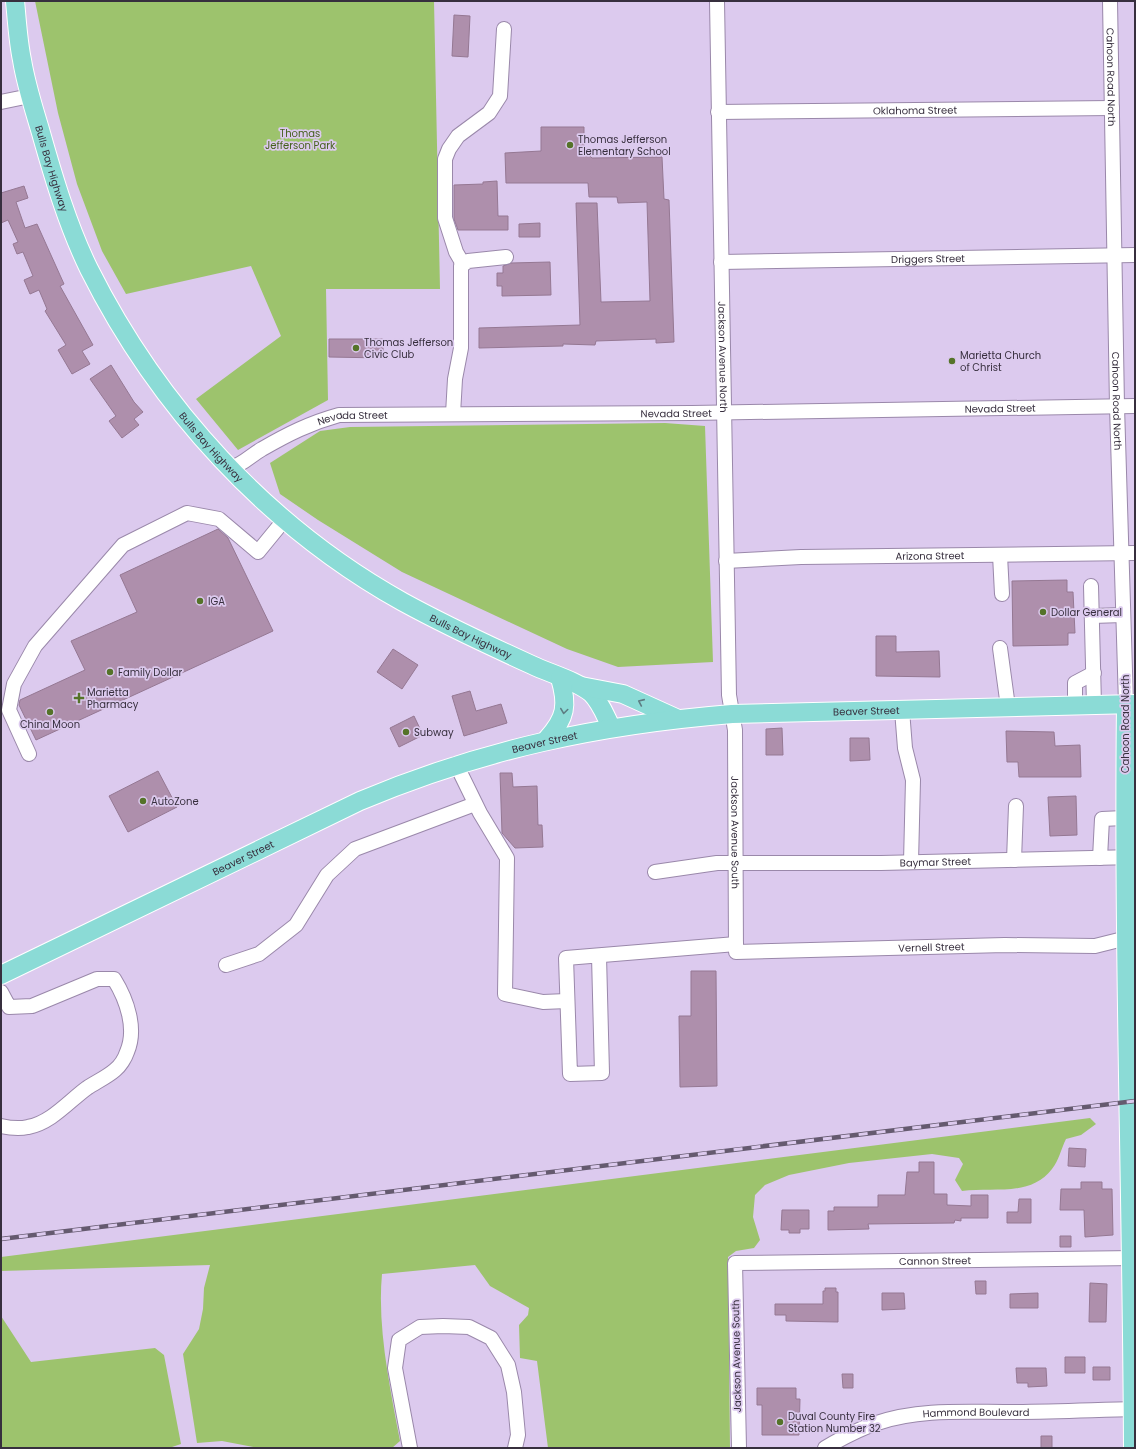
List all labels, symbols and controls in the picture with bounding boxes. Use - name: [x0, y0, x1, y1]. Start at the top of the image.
- street label: Cahoon Road North: [1102, 28, 1119, 126]
- street label: Oklahoma Street: [873, 103, 957, 118]
- street label: Bulls Bay Highway: [31, 124, 72, 214]
- park label: Thomas Jefferson Park: [265, 126, 336, 153]
- place label: Thomas Jefferson Elementary School: [578, 132, 671, 159]
- marker: Thomas Jefferson Elementary School: [565, 140, 575, 150]
- street label: Driggers Street: [891, 251, 965, 267]
- street label: Jackson Avenue North: [714, 301, 731, 413]
- place label: Thomas Jefferson Civic Club: [364, 335, 453, 362]
- marker: Thomas Jefferson Civic Club: [351, 343, 361, 353]
- place label: Marietta Church of Christ: [960, 348, 1041, 375]
- street label: Cahoon Road North: [1108, 351, 1125, 451]
- marker: Marietta Church of Christ: [947, 356, 957, 366]
- street label: Nevada Street: [964, 401, 1036, 417]
- street label: Nevada Street: [641, 406, 712, 421]
- street label: Nevada Street: [315, 407, 388, 429]
- street label: Bulls Bay Highway: [175, 409, 247, 486]
- street label: Arizona Street: [895, 548, 965, 564]
- place label: IGA: [208, 594, 225, 609]
- marker: IGA: [195, 596, 205, 606]
- place label: Dollar General: [1051, 605, 1122, 620]
- marker: Dollar General: [1038, 607, 1048, 617]
- street label: Bulls Bay Highway: [427, 610, 515, 663]
- place label: Family Dollar: [118, 665, 182, 680]
- marker: Family Dollar: [105, 667, 115, 677]
- street label: Cahoon Road North: [1118, 675, 1133, 773]
- place label: Marietta Pharmacy: [87, 685, 139, 712]
- marker: Marietta Pharmacy: [74, 693, 84, 703]
- one-way arrow: [638, 699, 645, 707]
- street label: Beaver Street: [833, 703, 900, 719]
- marker: China Moon: [45, 707, 55, 717]
- one-way arrow: [560, 708, 569, 714]
- place label: China Moon: [20, 717, 80, 732]
- place label: Subway: [414, 725, 454, 740]
- marker: Subway: [401, 727, 411, 737]
- street label: Beaver Street: [510, 728, 579, 757]
- street label: Jackson Avenue South: [727, 776, 743, 889]
- place label: AutoZone: [151, 794, 199, 809]
- marker: AutoZone: [138, 796, 148, 806]
- street label: Beaver Street: [210, 837, 277, 879]
- street label: Baymar Street: [900, 854, 972, 871]
- street label: Vernell Street: [898, 939, 965, 956]
- street label: Cannon Street: [899, 1253, 971, 1269]
- street label: Jackson Avenue South: [728, 1299, 745, 1413]
- street label: Hammond Boulevard: [922, 1405, 1030, 1422]
- place label: Duval County Fire Station Number 32: [788, 1409, 881, 1436]
- marker: Duval County Fire Station Number 32: [775, 1417, 785, 1427]

